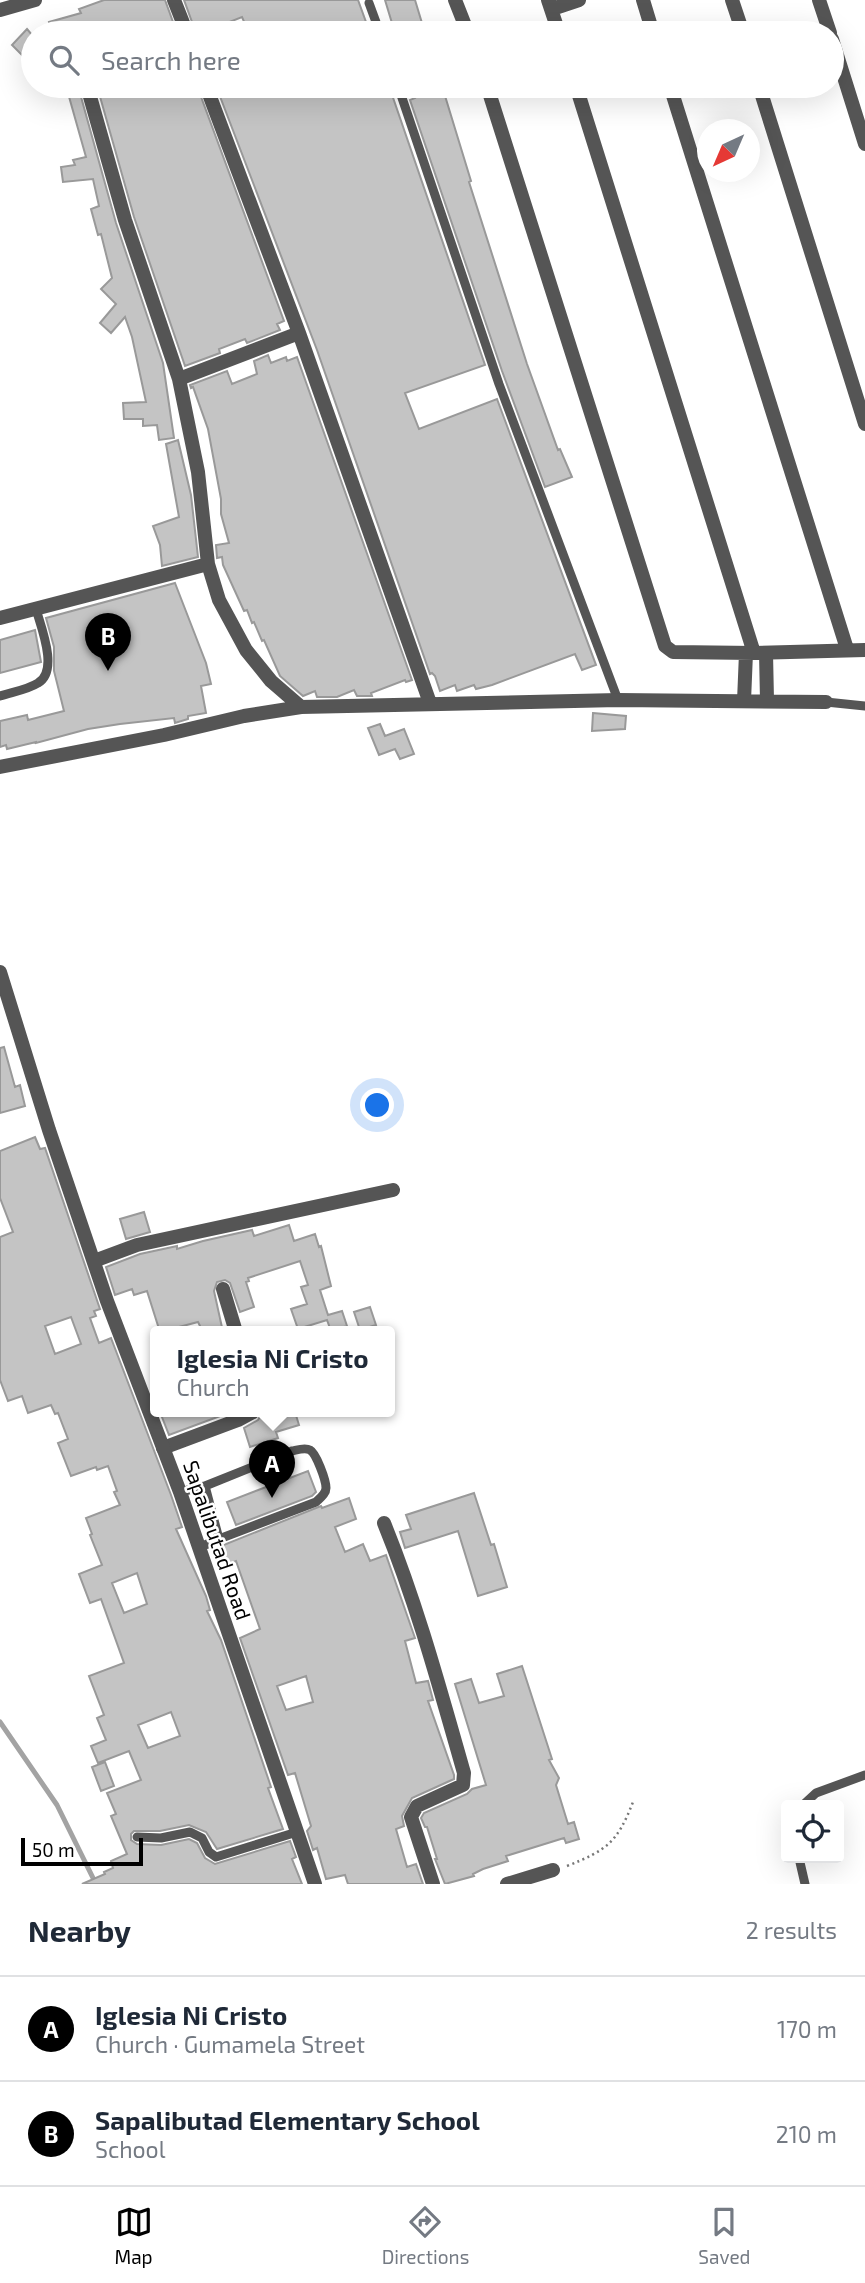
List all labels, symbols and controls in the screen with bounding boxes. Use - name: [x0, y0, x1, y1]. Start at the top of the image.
- search box: [21, 21, 844, 98]
- icon: search: [45, 41, 83, 79]
- text: Search here: [101, 44, 241, 75]
- north arrow: [697, 119, 760, 182]
- pin: B: [85, 613, 131, 671]
- your location: [360, 1088, 394, 1122]
- popup: [150, 1326, 395, 1417]
- text: Iglesia Ni Cristo: [176, 1342, 369, 1373]
- text: Church: [176, 1373, 250, 1401]
- pin: A: [249, 1440, 295, 1498]
- street label: Sapalibutad Road: [179, 1457, 257, 1623]
- map controls: [781, 1800, 844, 1863]
- button: locate: [781, 1800, 844, 1863]
- scale bar: [21, 1835, 144, 1867]
- text: 50 m: [32, 1838, 75, 1861]
- text: Nearby: [28, 1912, 131, 1948]
- text: 2 results: [746, 1916, 837, 1944]
- text: Iglesia Ni Cristo: [95, 1999, 287, 2030]
- text: A: [43, 2015, 59, 2043]
- text: 170 m: [777, 2015, 837, 2043]
- text: Church · Gumamela Street: [95, 2030, 365, 2058]
- text: Sapalibutad Elementary School: [95, 2104, 480, 2135]
- text: B: [44, 2120, 58, 2148]
- text: 210 m: [776, 2120, 837, 2148]
- text: School: [95, 2135, 165, 2163]
- tab: Map: [115, 2203, 153, 2268]
- tab: Directions: [382, 2203, 469, 2268]
- tab: Saved: [698, 2203, 750, 2268]

